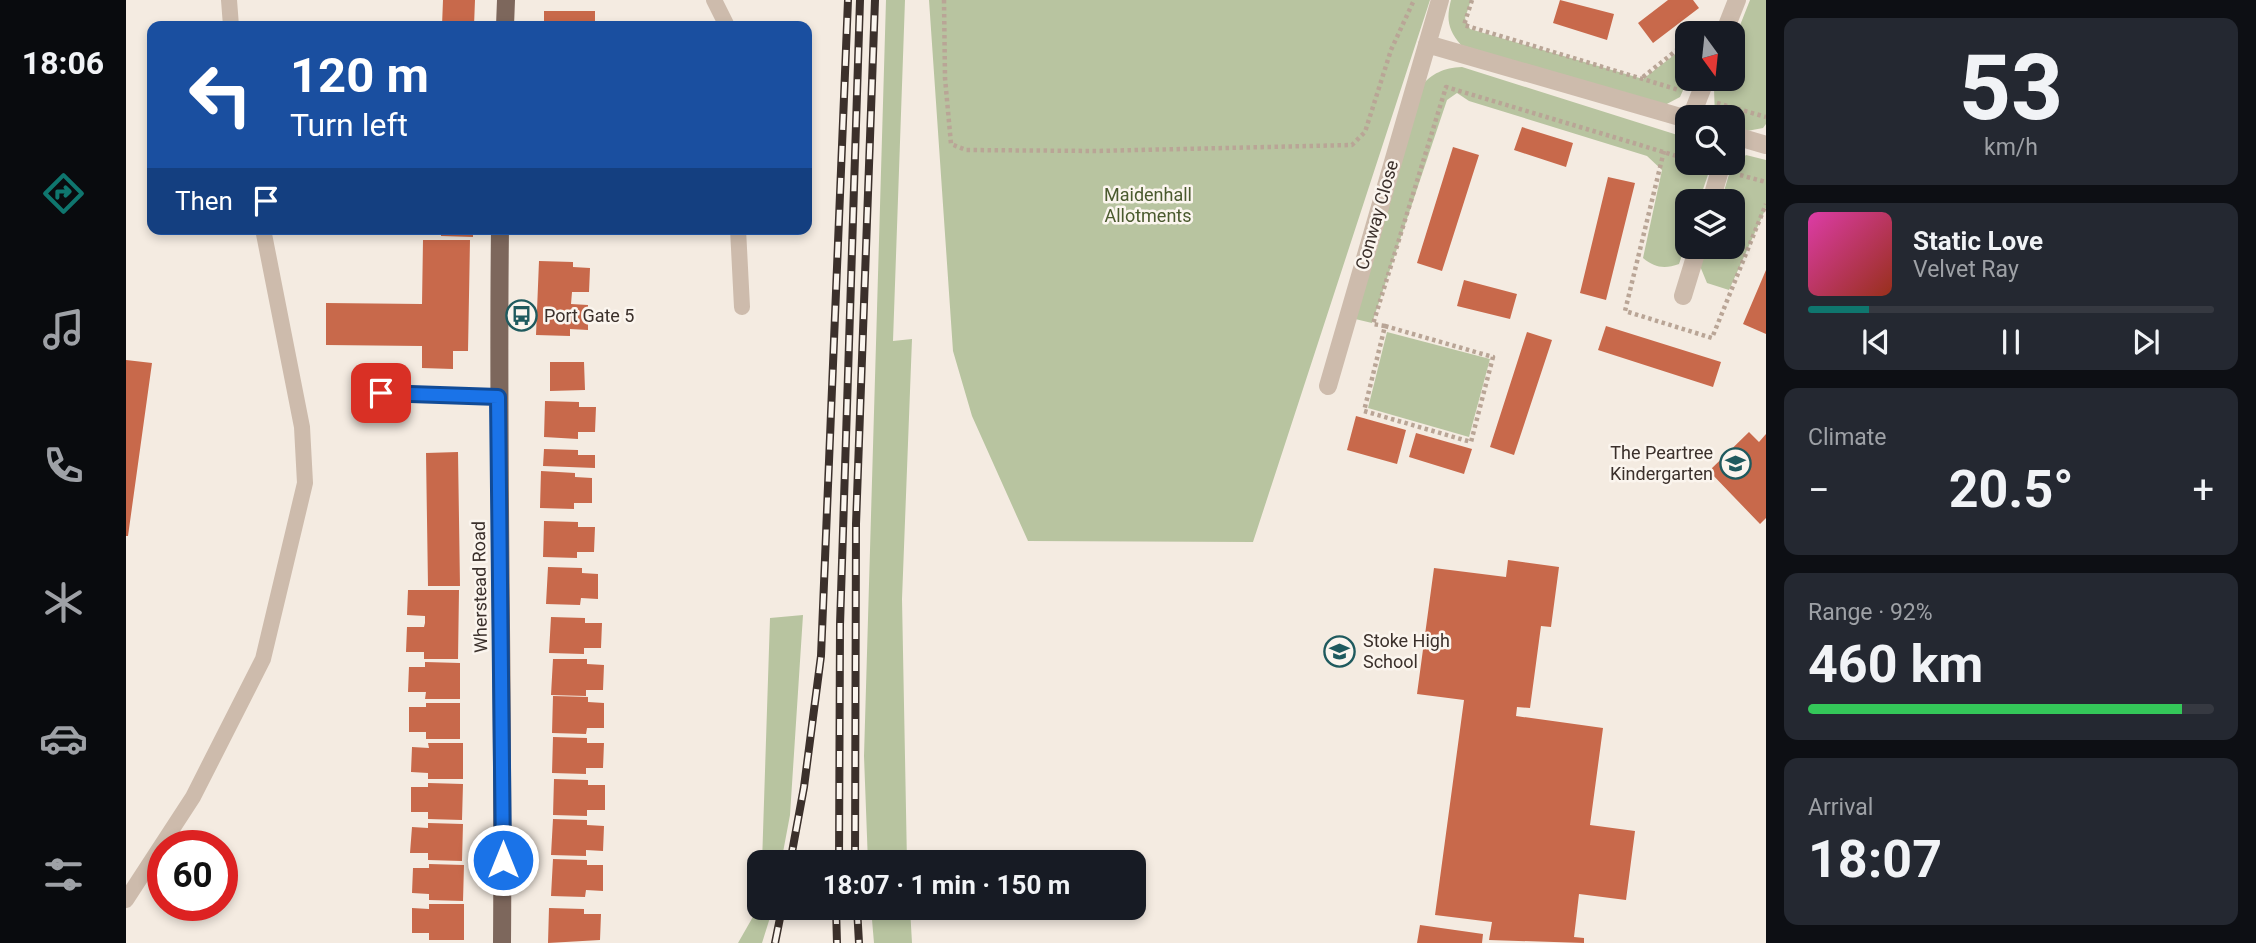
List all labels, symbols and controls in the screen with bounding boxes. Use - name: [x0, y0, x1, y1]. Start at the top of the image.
- north arrow: [1675, 21, 1745, 91]
- map controls: [1675, 21, 1745, 259]
- text: 53: [1959, 35, 2063, 141]
- text: 18:06: [22, 44, 104, 82]
- text: 120 m: [290, 47, 429, 104]
- icon: left: [175, 49, 266, 140]
- button: search: [1675, 105, 1745, 175]
- text: Turn left: [290, 106, 408, 144]
- text: km/h: [1984, 134, 2038, 161]
- street label: Conway Close: [1351, 158, 1402, 272]
- icon: directions: [39, 169, 88, 218]
- icon: arrive: [247, 182, 285, 220]
- park label: Maidenhall Allotments: [1104, 184, 1192, 226]
- text: Then: [175, 186, 233, 216]
- button: layers: [1675, 189, 1745, 259]
- text: Static Love: [1913, 226, 2043, 256]
- text: Velvet Ray: [1913, 256, 2019, 283]
- bus stop icon: Port Gate 5: [504, 299, 538, 333]
- icon: music: [39, 305, 88, 354]
- place label: Port Gate 5: [544, 305, 634, 326]
- icon: previous: [1857, 323, 1895, 361]
- icon: pause: [1992, 323, 2030, 361]
- icon: next: [2127, 323, 2165, 361]
- pin: [351, 363, 411, 423]
- icon: arrive: [362, 374, 400, 412]
- text: Climate: [1808, 424, 1887, 451]
- icon: phone: [39, 441, 88, 490]
- place label: The Peartree Kindergarten: [1610, 442, 1713, 484]
- school or university icon: The Peartree Kindergarten: [1719, 446, 1753, 480]
- text: 20.5°: [1949, 459, 2074, 520]
- text: −: [1808, 468, 1830, 512]
- text: +: [2192, 468, 2214, 512]
- street label: Wherstead Road: [468, 521, 491, 653]
- icon: climate: [39, 578, 88, 627]
- text: Range · 92%: [1808, 599, 1933, 626]
- place label: Stoke High School: [1363, 630, 1450, 672]
- school or university icon: Stoke High School: [1323, 634, 1357, 668]
- text: 460 km: [1808, 634, 1983, 695]
- icon: car: [39, 714, 88, 763]
- text: Arrival: [1808, 794, 1873, 821]
- position arrow: [466, 823, 540, 897]
- text: 18:07: [1808, 829, 1942, 890]
- speed limit sign: 60: [147, 830, 238, 921]
- icon: filters: [39, 850, 88, 899]
- text: 18:07 · 1 min · 150 m: [823, 870, 1070, 900]

